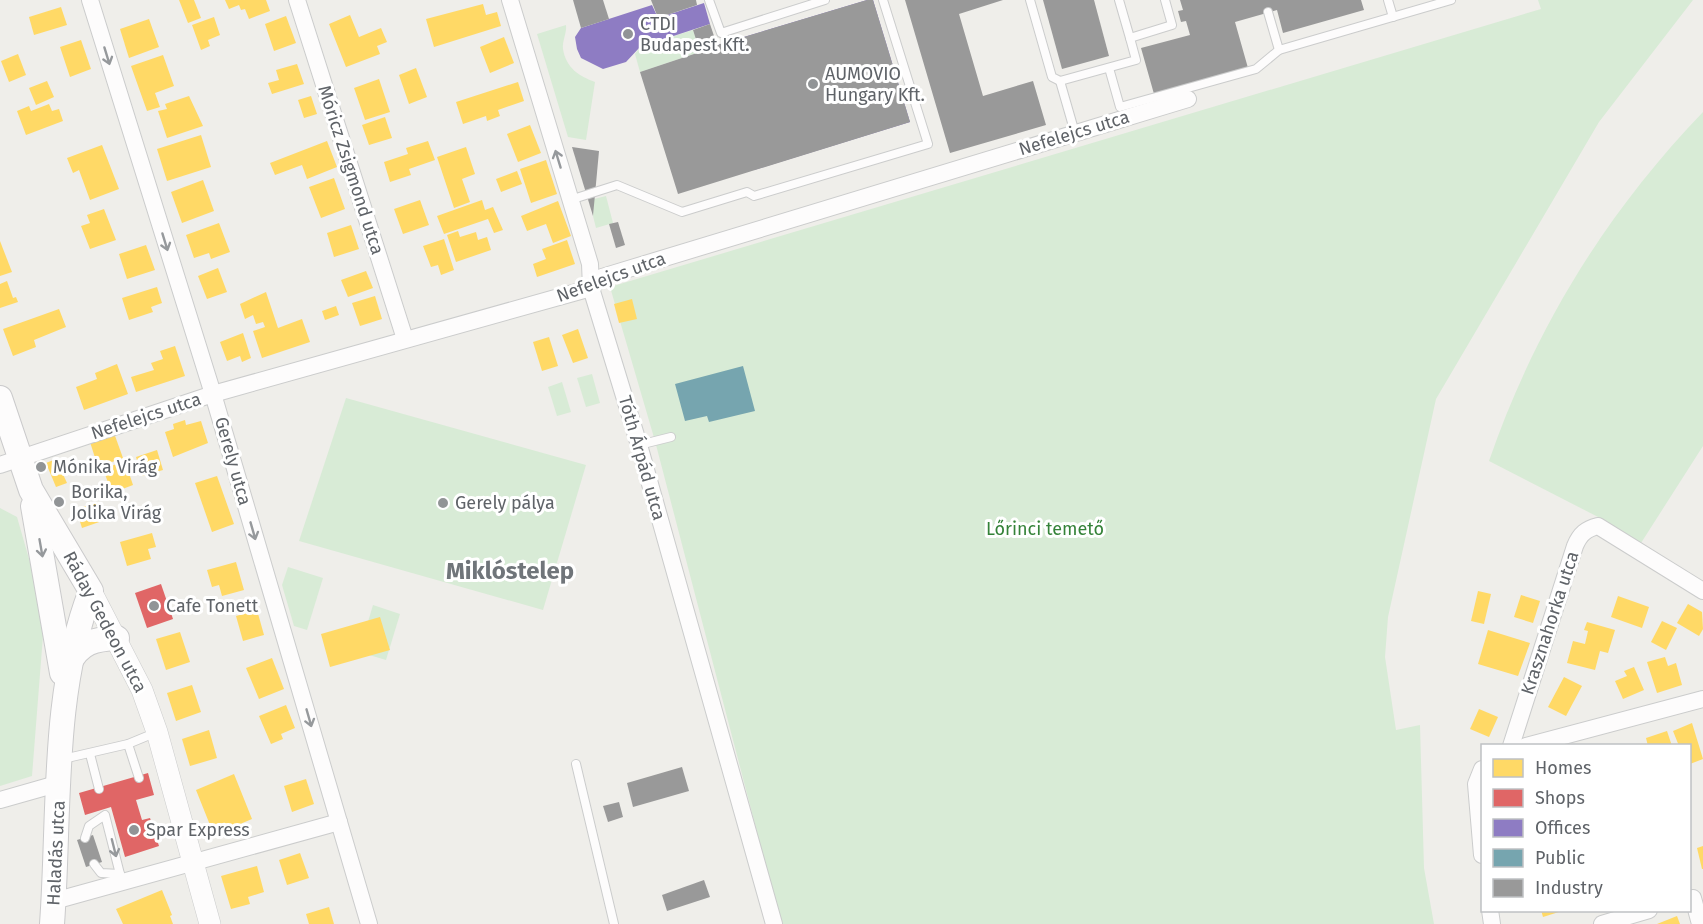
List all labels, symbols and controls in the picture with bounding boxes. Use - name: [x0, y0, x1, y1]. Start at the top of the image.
- place label: CTDI Budapest Kft.: [640, 13, 749, 56]
- marker: CTDI Budapest Kft.: [621, 27, 635, 41]
- one-way arrow: [102, 46, 113, 65]
- place label: AUMOVIO Hungary Kft.: [825, 63, 925, 106]
- marker: AUMOVIO Hungary Kft.: [806, 77, 820, 91]
- street label: Móricz Zsigmond utca: [313, 83, 389, 257]
- street label: Nefelejcs utca: [1016, 106, 1132, 160]
- one-way arrow: [552, 150, 563, 169]
- one-way arrow: [160, 232, 171, 251]
- street label: Nefelejcs utca: [553, 247, 669, 307]
- street label: Nefelejcs utca: [88, 388, 204, 444]
- street label: Tóth Árpád utca: [614, 393, 671, 523]
- street label: Gerely utca: [210, 414, 256, 508]
- place label: Mónika Virág: [53, 456, 158, 478]
- marker: Mónika Virág: [34, 460, 48, 474]
- place label: Borika, Jolika Virág: [71, 481, 162, 524]
- place label: Gerely pálya: [455, 492, 555, 514]
- marker: Borika, Jolika Virág: [52, 495, 66, 509]
- marker: Gerely pálya: [436, 496, 450, 510]
- park label: Lőrinci temető: [986, 518, 1104, 540]
- one-way arrow: [248, 521, 259, 540]
- one-way arrow: [35, 537, 46, 557]
- street label: Ráday Gedeon utca: [58, 548, 152, 696]
- street label: Krasznahorka utca: [1516, 548, 1584, 698]
- district label: Miklóstelep: [446, 557, 574, 585]
- place label: Cafe Tonett: [166, 595, 259, 617]
- marker: Cafe Tonett: [147, 599, 161, 613]
- one-way arrow: [304, 708, 315, 727]
- legend: [1481, 744, 1691, 912]
- text: Homes: [1535, 757, 1591, 779]
- text: Shops: [1535, 787, 1585, 809]
- street label: Haladás utca: [42, 800, 70, 906]
- text: Offices: [1535, 817, 1590, 839]
- place label: Spar Express: [146, 819, 250, 841]
- marker: Spar Express: [127, 823, 141, 837]
- one-way arrow: [108, 838, 120, 857]
- text: Public: [1535, 847, 1585, 869]
- text: Industry: [1535, 877, 1603, 899]

